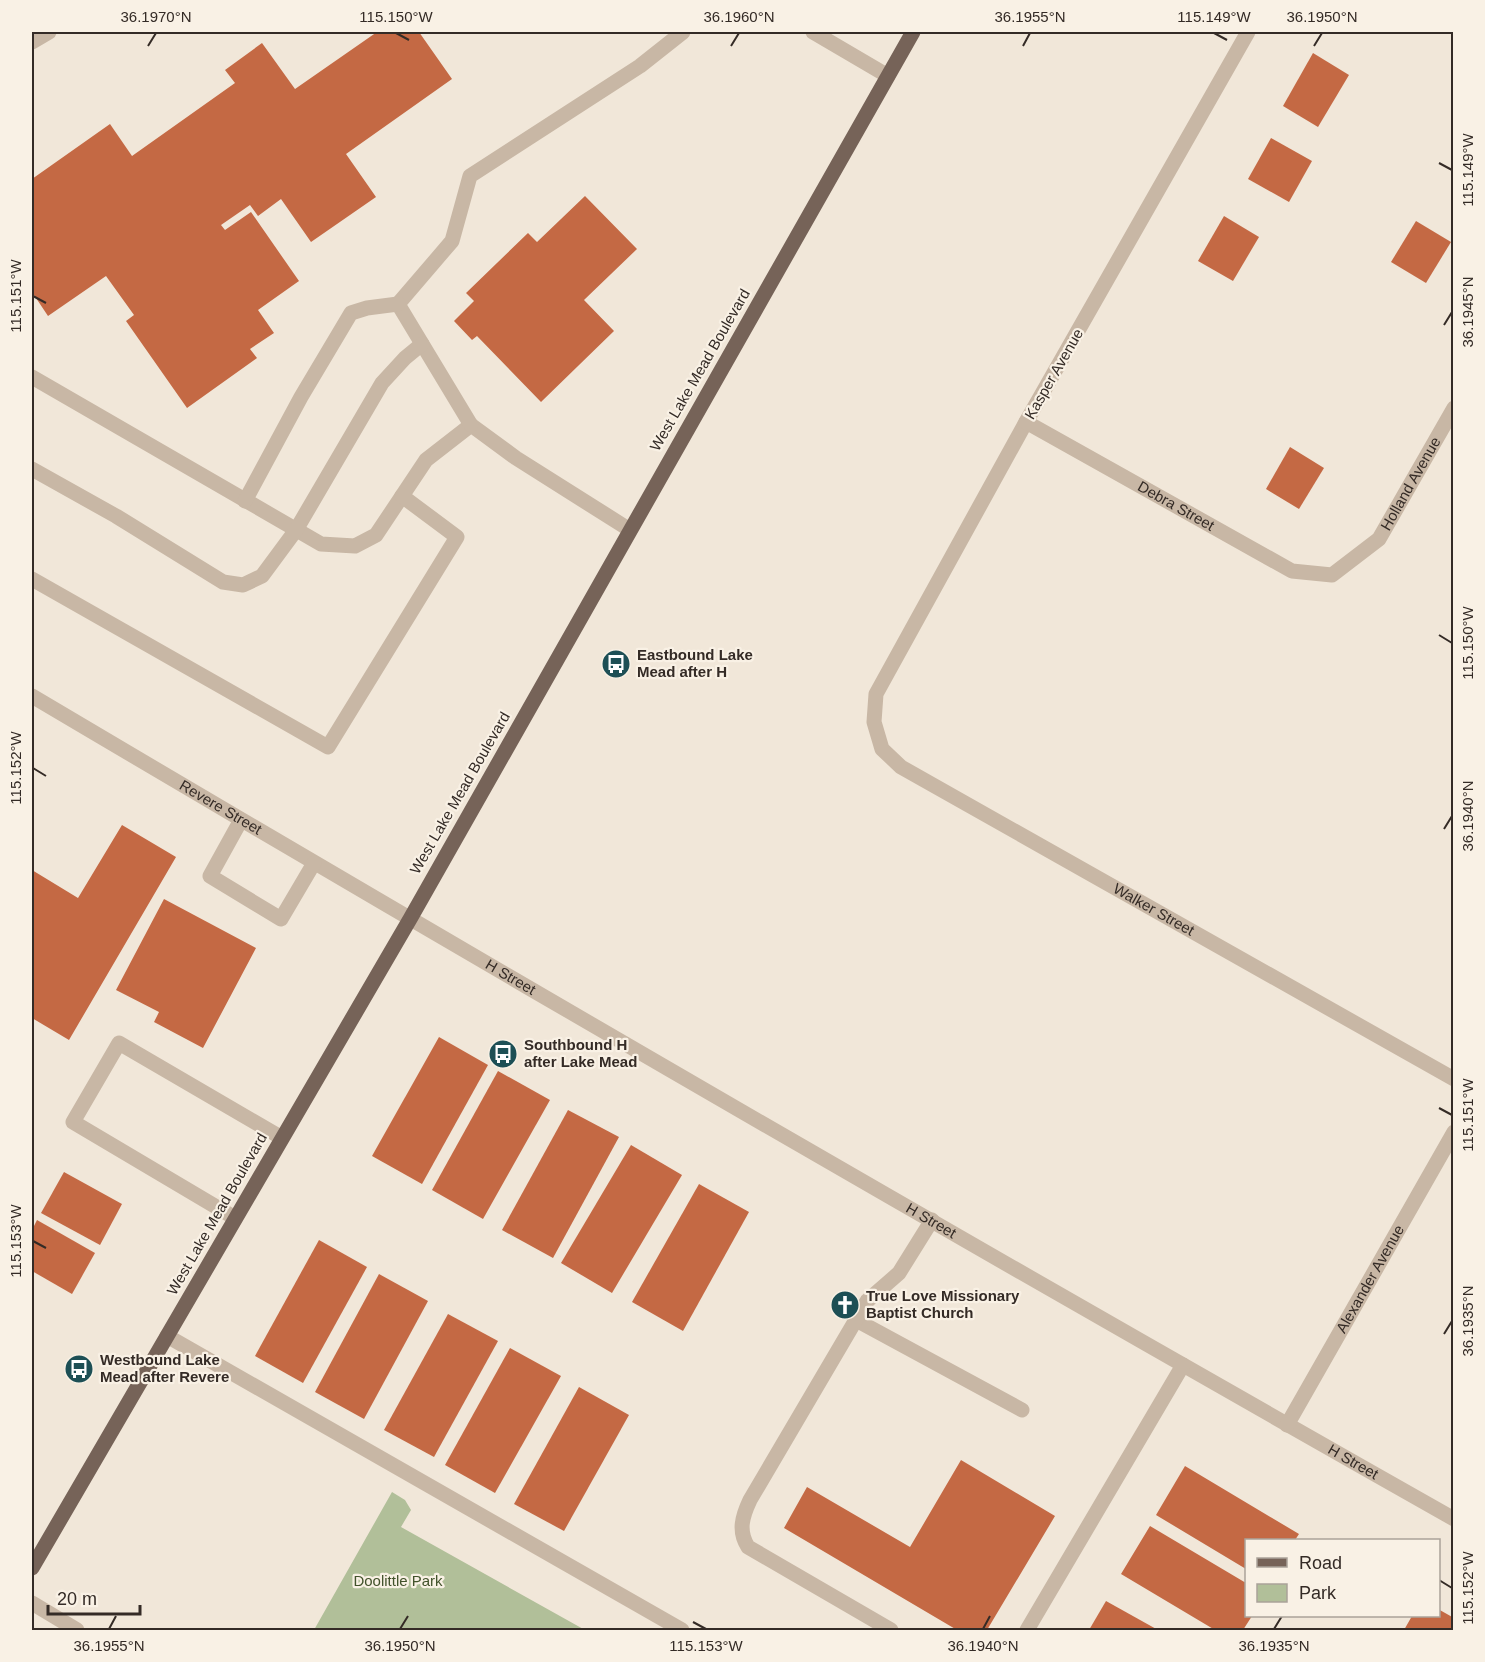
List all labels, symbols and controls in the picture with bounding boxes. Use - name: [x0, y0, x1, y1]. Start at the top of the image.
- text: 36.1970°N: [120, 8, 192, 25]
- text: 115.150°W: [359, 8, 433, 25]
- text: 36.1960°N: [703, 8, 775, 25]
- text: 36.1955°N: [994, 8, 1066, 25]
- text: 115.149°W: [1177, 8, 1251, 25]
- text: 36.1950°N: [1286, 8, 1358, 25]
- text: 115.149°W: [1459, 133, 1476, 207]
- text: 115.151°W: [7, 259, 24, 333]
- text: 36.1945°N: [1459, 276, 1476, 348]
- street label: West Lake Mead Boulevard: [646, 286, 753, 454]
- street label: Kasper Avenue: [1021, 326, 1086, 422]
- street label: Holland Avenue: [1377, 434, 1444, 533]
- street label: Debra Street: [1135, 477, 1218, 534]
- text: 115.150°W: [1459, 606, 1476, 680]
- place label: Eastbound Lake Mead after H: [637, 646, 753, 680]
- bus stop icon: Eastbound Lake Mead after H: [600, 648, 632, 680]
- street label: West Lake Mead Boulevard: [406, 709, 513, 877]
- text: 115.152°W: [7, 731, 24, 805]
- street label: Revere Street: [177, 776, 266, 838]
- text: 36.1940°N: [1459, 780, 1476, 852]
- street label: Walker Street: [1110, 880, 1198, 939]
- street label: H Street: [483, 956, 540, 998]
- place label: Southbound H after Lake Mead: [524, 1036, 637, 1070]
- bus stop icon: Southbound H after Lake Mead: [487, 1038, 519, 1070]
- text: 115.151°W: [1459, 1078, 1476, 1152]
- street label: West Lake Mead Boulevard: [163, 1130, 270, 1298]
- street label: H Street: [903, 1199, 960, 1242]
- text: 115.153°W: [7, 1204, 24, 1278]
- street label: Alexander Avenue: [1332, 1222, 1407, 1336]
- text: 36.1935°N: [1459, 1285, 1476, 1357]
- place label: True Love Missionary Baptist Church: [866, 1287, 1020, 1321]
- church icon: True Love Missionary Baptist Church: [829, 1289, 861, 1321]
- place label: Westbound Lake Mead after Revere: [100, 1351, 229, 1385]
- bus stop icon: Westbound Lake Mead after Revere: [63, 1353, 95, 1385]
- street label: H Street: [1325, 1440, 1382, 1483]
- legend: [1245, 1539, 1440, 1617]
- text: 115.152°W: [1459, 1551, 1476, 1625]
- text: Road: [1299, 1553, 1342, 1573]
- park label: Doolittle Park: [353, 1572, 443, 1589]
- scale bar: [48, 1578, 140, 1616]
- text: Park: [1299, 1583, 1337, 1603]
- text: 20 m: [57, 1589, 97, 1609]
- text: 36.1955°N: [73, 1637, 145, 1654]
- text: 36.1950°N: [364, 1637, 436, 1654]
- text: 115.153°W: [669, 1637, 743, 1654]
- text: 36.1940°N: [947, 1637, 1019, 1654]
- text: 36.1935°N: [1238, 1637, 1310, 1654]

